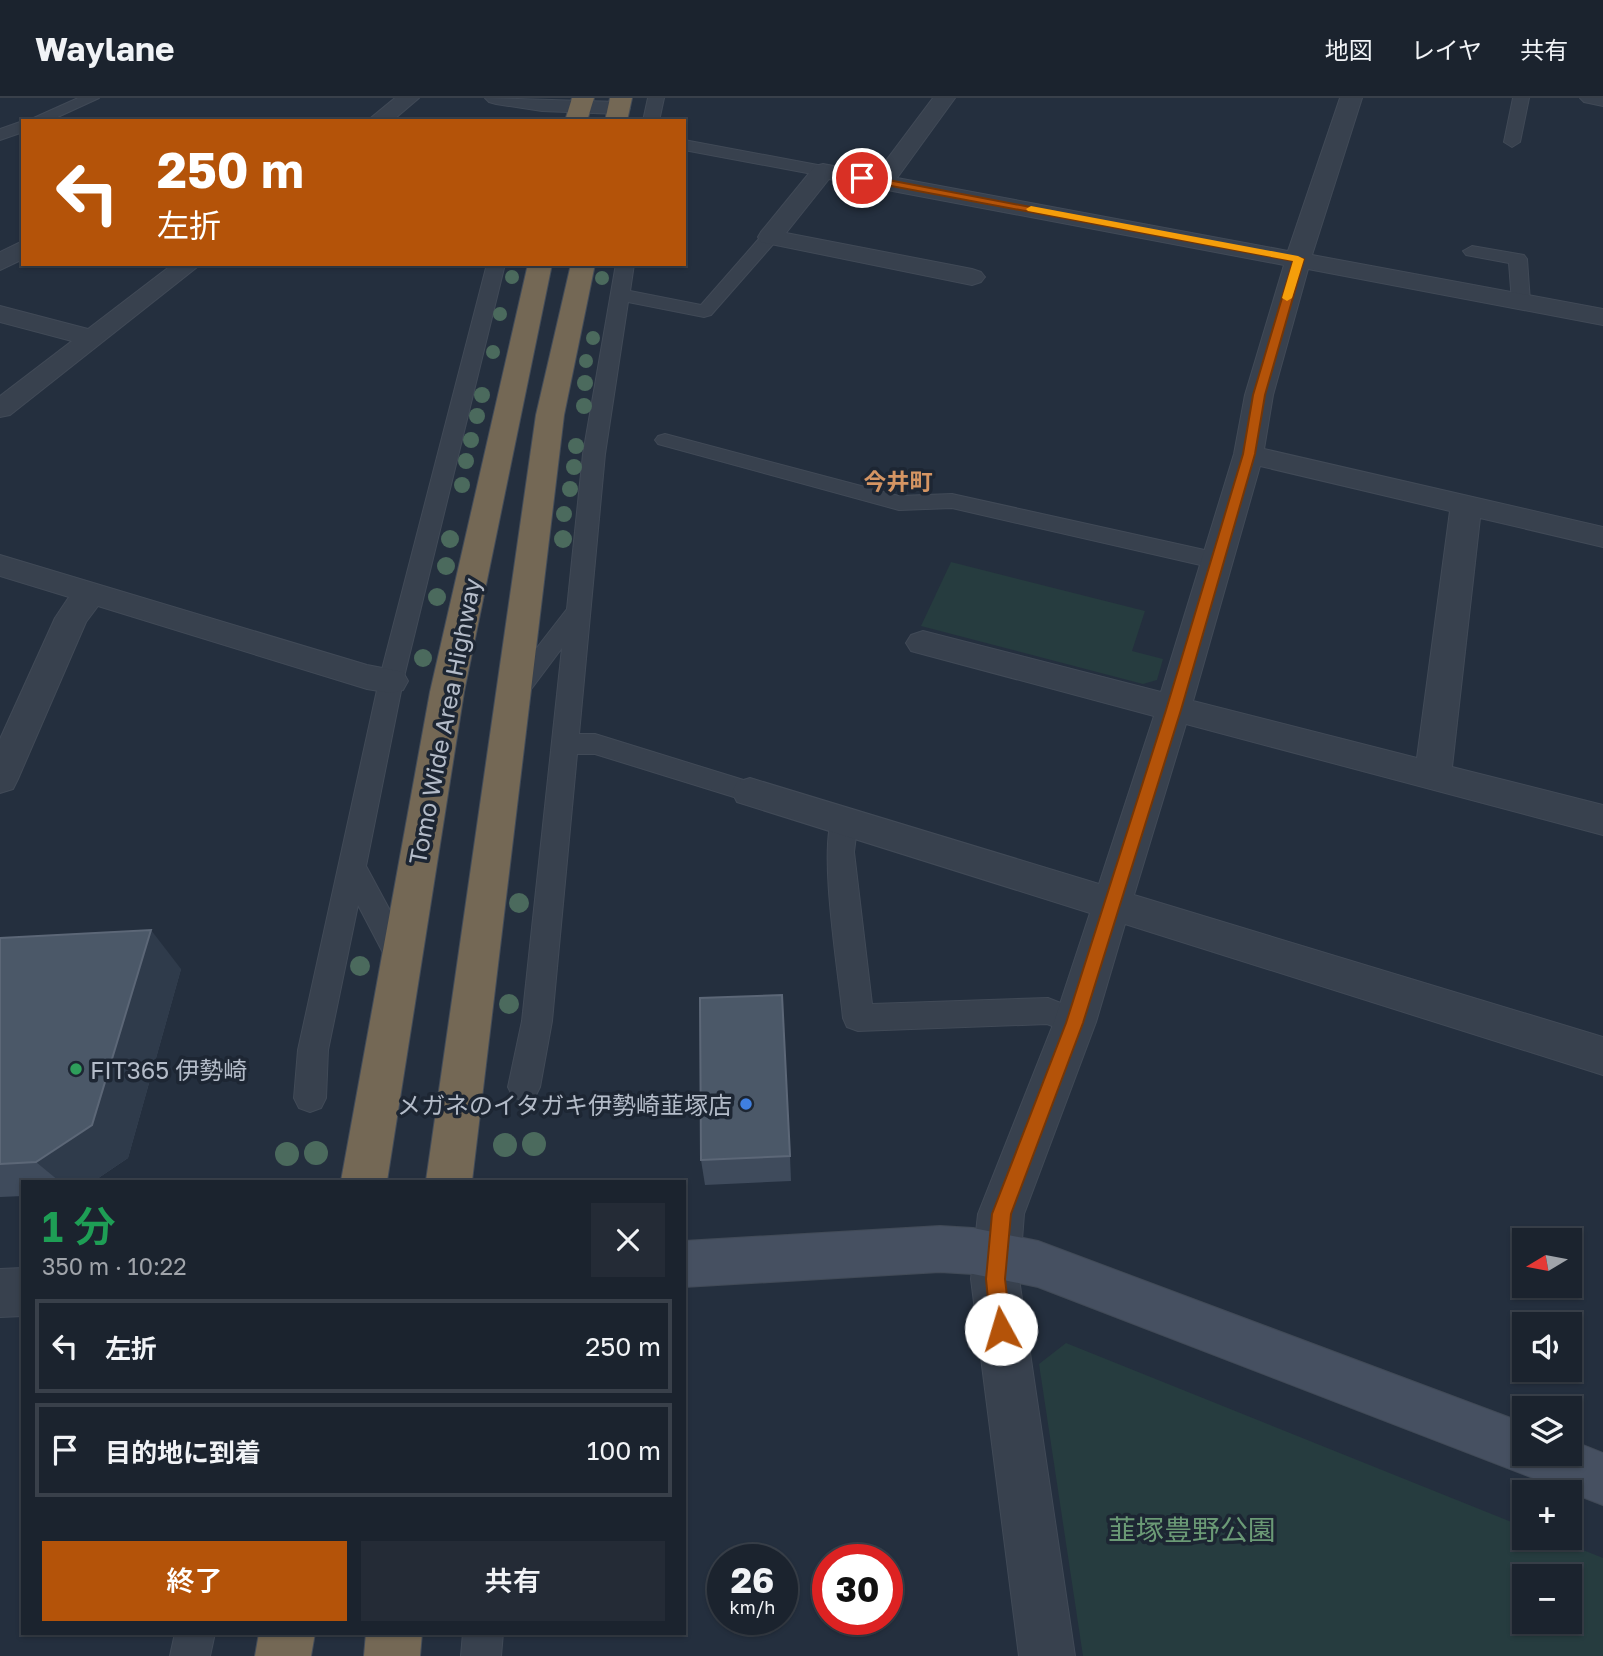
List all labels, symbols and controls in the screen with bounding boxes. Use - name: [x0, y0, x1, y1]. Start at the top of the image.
- text: Waylane: [35, 29, 174, 68]
- text: 地図: [1325, 35, 1373, 64]
- text: レイヤ: [1411, 35, 1482, 64]
- text: 共有: [1520, 35, 1568, 64]
- text: 250 m: [157, 140, 304, 199]
- icon: left: [42, 147, 133, 238]
- pin: [832, 148, 892, 208]
- icon: arrive: [843, 159, 881, 197]
- text: 左折: [157, 206, 221, 244]
- district label: 今井町: [864, 467, 933, 495]
- street label: Tomo Wide Area Highway: [402, 575, 486, 867]
- place label: FIT365 伊勢崎: [90, 1055, 247, 1084]
- marker: FIT365 伊勢崎: [68, 1061, 84, 1077]
- place label: メガネのイタガキ伊勢崎韮塚店: [397, 1090, 732, 1119]
- marker: メガネのイタガキ伊勢崎韮塚店: [738, 1096, 754, 1112]
- text: 1 分: [42, 1201, 116, 1251]
- button: close: [591, 1203, 665, 1277]
- north arrow: [1512, 1228, 1582, 1298]
- map controls: [1512, 1228, 1582, 1634]
- text: 350 m · 10:22: [42, 1252, 187, 1280]
- position arrow: [964, 1292, 1038, 1366]
- button: sound: [1512, 1312, 1582, 1382]
- icon: left: [46, 1327, 84, 1365]
- text: 250 m: [585, 1331, 661, 1362]
- text: 左折: [105, 1333, 157, 1364]
- button: layers: [1512, 1396, 1582, 1466]
- icon: arrive: [46, 1431, 84, 1469]
- text: 100 m: [587, 1435, 661, 1466]
- text: 目的地に到着: [105, 1437, 261, 1468]
- button: +: [1512, 1480, 1582, 1550]
- park label: 韮塚豊野公園: [1108, 1513, 1276, 1546]
- button: 終了: [42, 1541, 347, 1621]
- button: 共有: [361, 1541, 665, 1621]
- speed limit sign: 30: [812, 1544, 903, 1635]
- text: 26: [731, 1559, 774, 1601]
- button: −: [1512, 1564, 1582, 1634]
- text: km/h: [730, 1596, 775, 1618]

